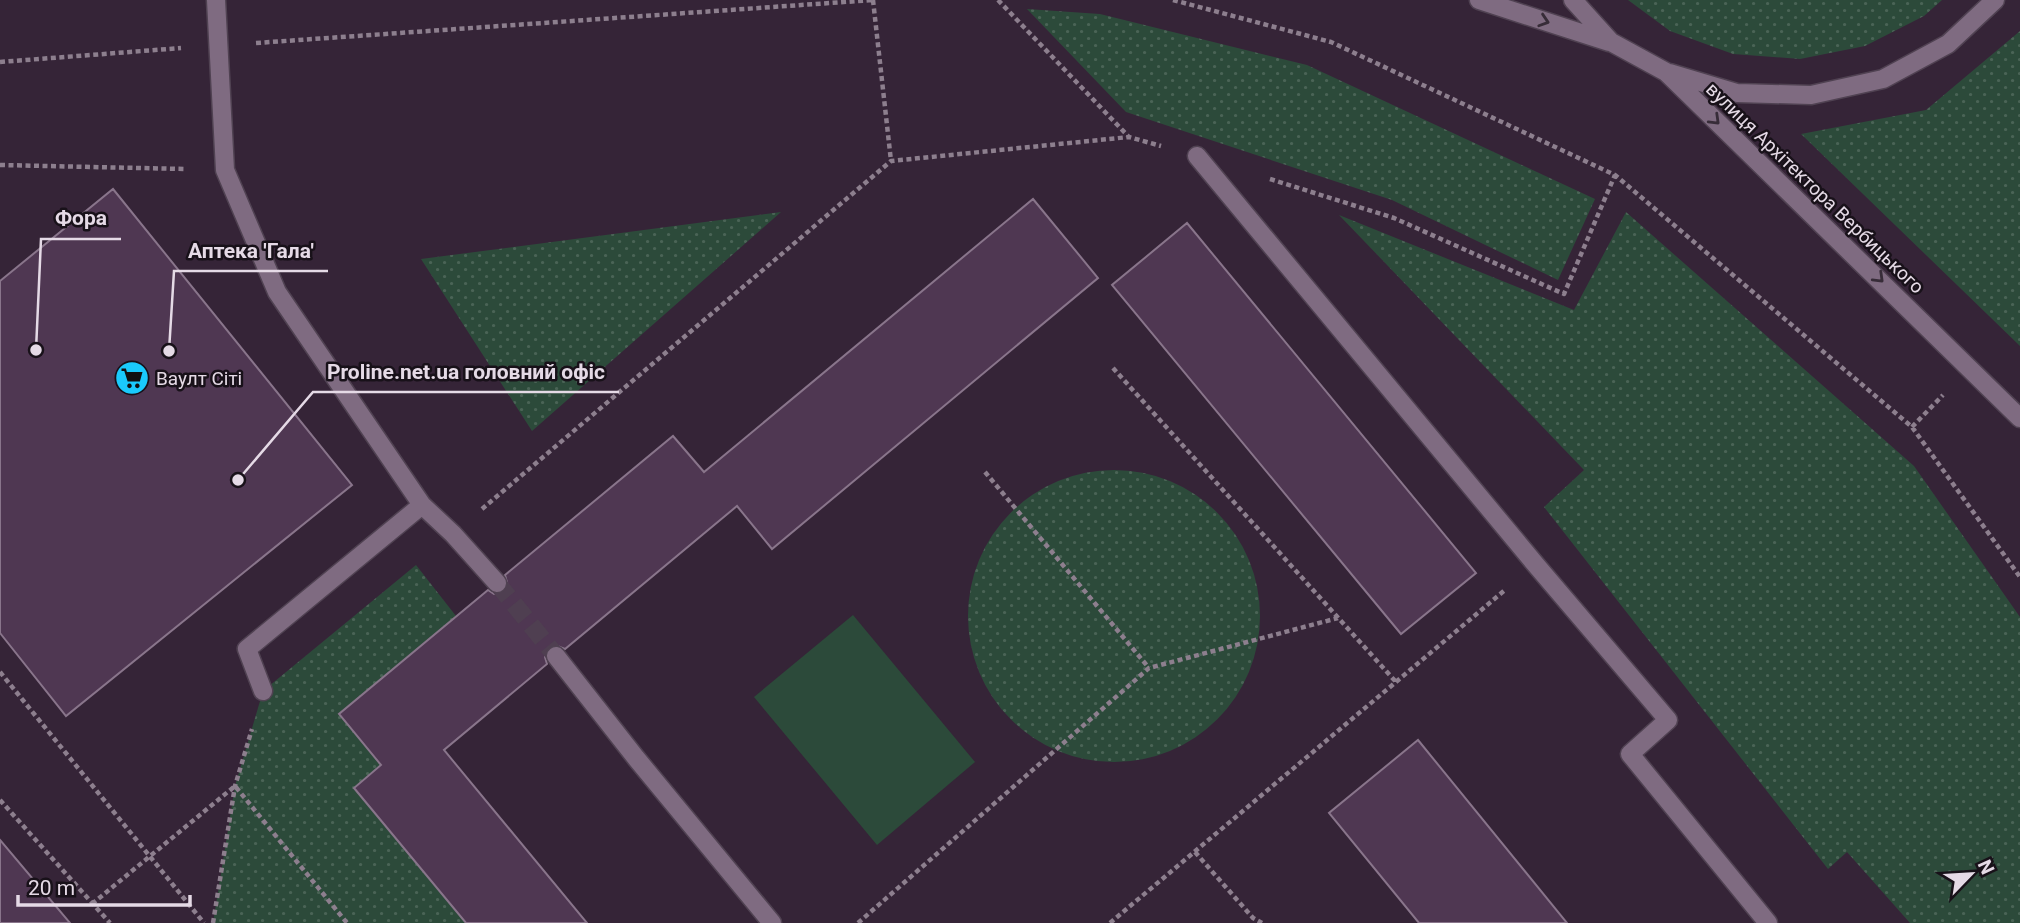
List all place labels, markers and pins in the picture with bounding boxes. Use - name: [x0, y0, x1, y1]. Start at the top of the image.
- callout: Фора: [41, 197, 121, 239]
- callout: Аптека 'Гала': [174, 229, 328, 271]
- callout: Proline.net.ua головний офіс: [313, 350, 619, 392]
- supermarket icon: Ваулт Сіті: [113, 359, 151, 397]
- place label: Ваулт Сіті: [156, 367, 242, 390]

